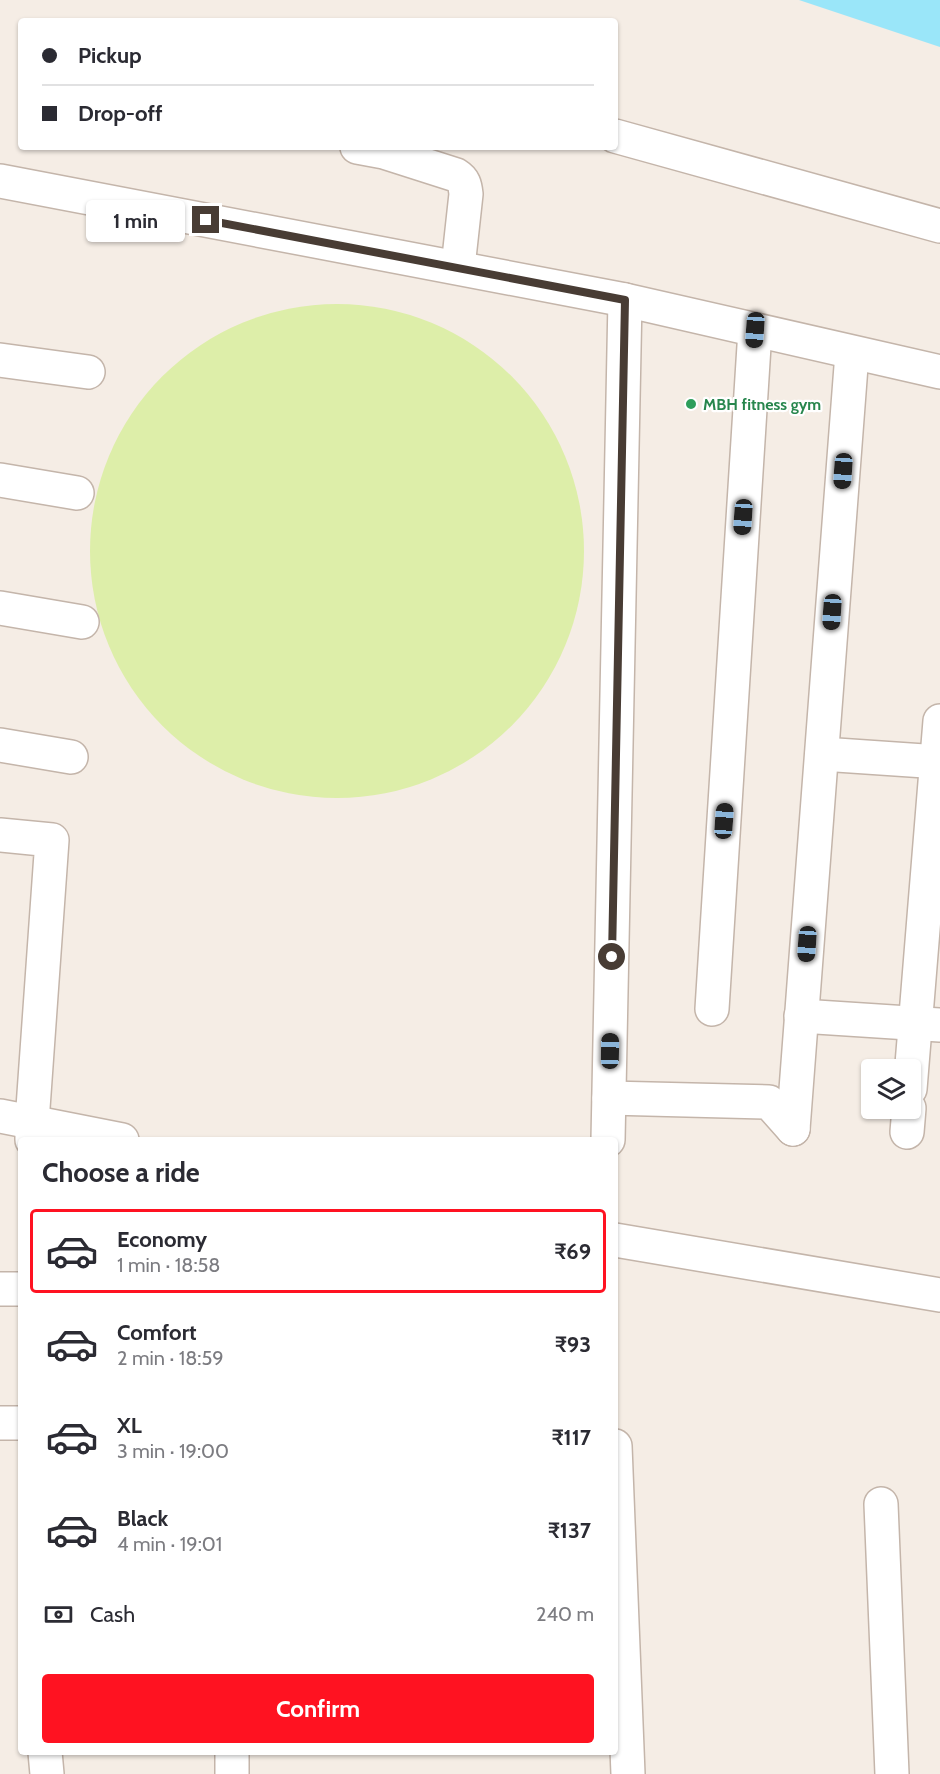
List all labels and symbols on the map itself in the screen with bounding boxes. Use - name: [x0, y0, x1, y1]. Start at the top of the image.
- callout: 1 min: [86, 199, 185, 241]
- route end: [192, 206, 219, 233]
- car: [745, 311, 765, 349]
- place label: MBH fitness gym: [703, 395, 821, 414]
- marker: MBH fitness gym: [684, 397, 698, 411]
- car: [833, 452, 853, 490]
- car: [733, 498, 753, 536]
- car: [822, 593, 842, 631]
- car: [714, 802, 734, 840]
- car: [797, 925, 817, 963]
- route start: [598, 943, 625, 970]
- car: [601, 1033, 619, 1069]

